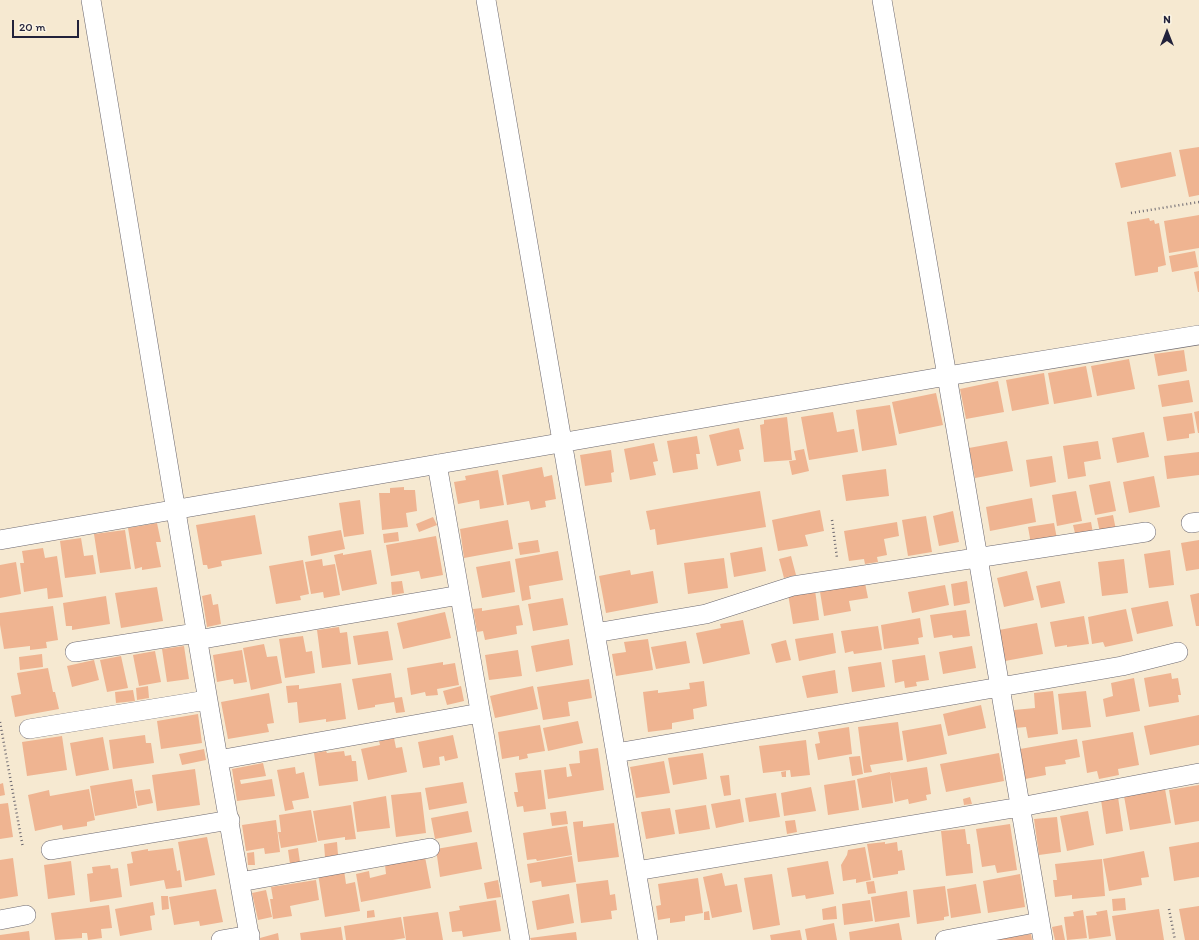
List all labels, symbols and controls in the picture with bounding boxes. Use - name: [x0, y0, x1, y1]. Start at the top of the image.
- scale bar: [14, 12, 81, 38]
- north arrow: [1147, 12, 1187, 52]
- text: N: [1163, 13, 1171, 26]
- text: 20 m: [19, 20, 46, 34]

